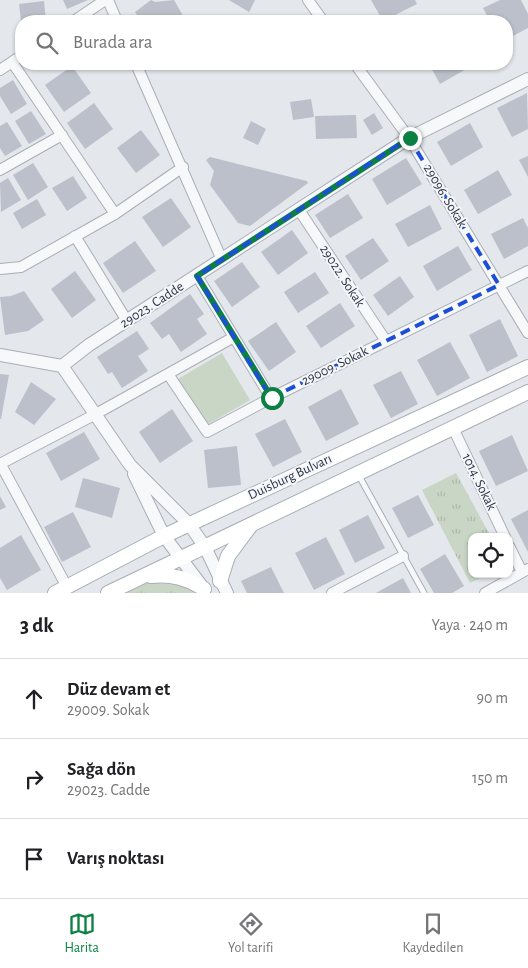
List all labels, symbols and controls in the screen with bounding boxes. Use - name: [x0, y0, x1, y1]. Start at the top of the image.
- search box: [15, 15, 513, 70]
- icon: search: [33, 29, 61, 57]
- text: Burada ara: [73, 33, 152, 52]
- route end: [399, 127, 422, 150]
- street label: 29096. Sokak: [421, 162, 470, 231]
- street label: 29022. Sokak: [317, 243, 367, 310]
- street label: 29023. Cadde: [118, 279, 186, 331]
- street label: 29009. Sokak: [300, 344, 371, 388]
- route start: [261, 387, 284, 410]
- street label: 1014. Sokak: [459, 451, 499, 513]
- street label: Duisburg Bulvarı: [246, 452, 334, 502]
- map controls: [468, 533, 513, 578]
- button: locate: [468, 533, 513, 578]
- text: 3 dk: [20, 615, 54, 636]
- text: Yaya · 240 m: [432, 617, 508, 633]
- text: Düz devam et: [67, 680, 170, 699]
- icon: ahead: [20, 685, 48, 713]
- text: 90 m: [477, 690, 508, 706]
- text: 29009. Sokak: [67, 702, 149, 718]
- text: Sağa dön: [67, 760, 136, 779]
- icon: right: [20, 765, 48, 793]
- text: 150 m: [472, 770, 508, 786]
- text: 29023. Cadde: [67, 782, 150, 798]
- icon: arrive: [20, 845, 48, 873]
- text: Varış noktası: [67, 849, 165, 868]
- tab: Harita: [64, 910, 99, 957]
- tab: Yol tarifi: [228, 910, 273, 957]
- tab: Kaydedilen: [402, 910, 463, 957]

